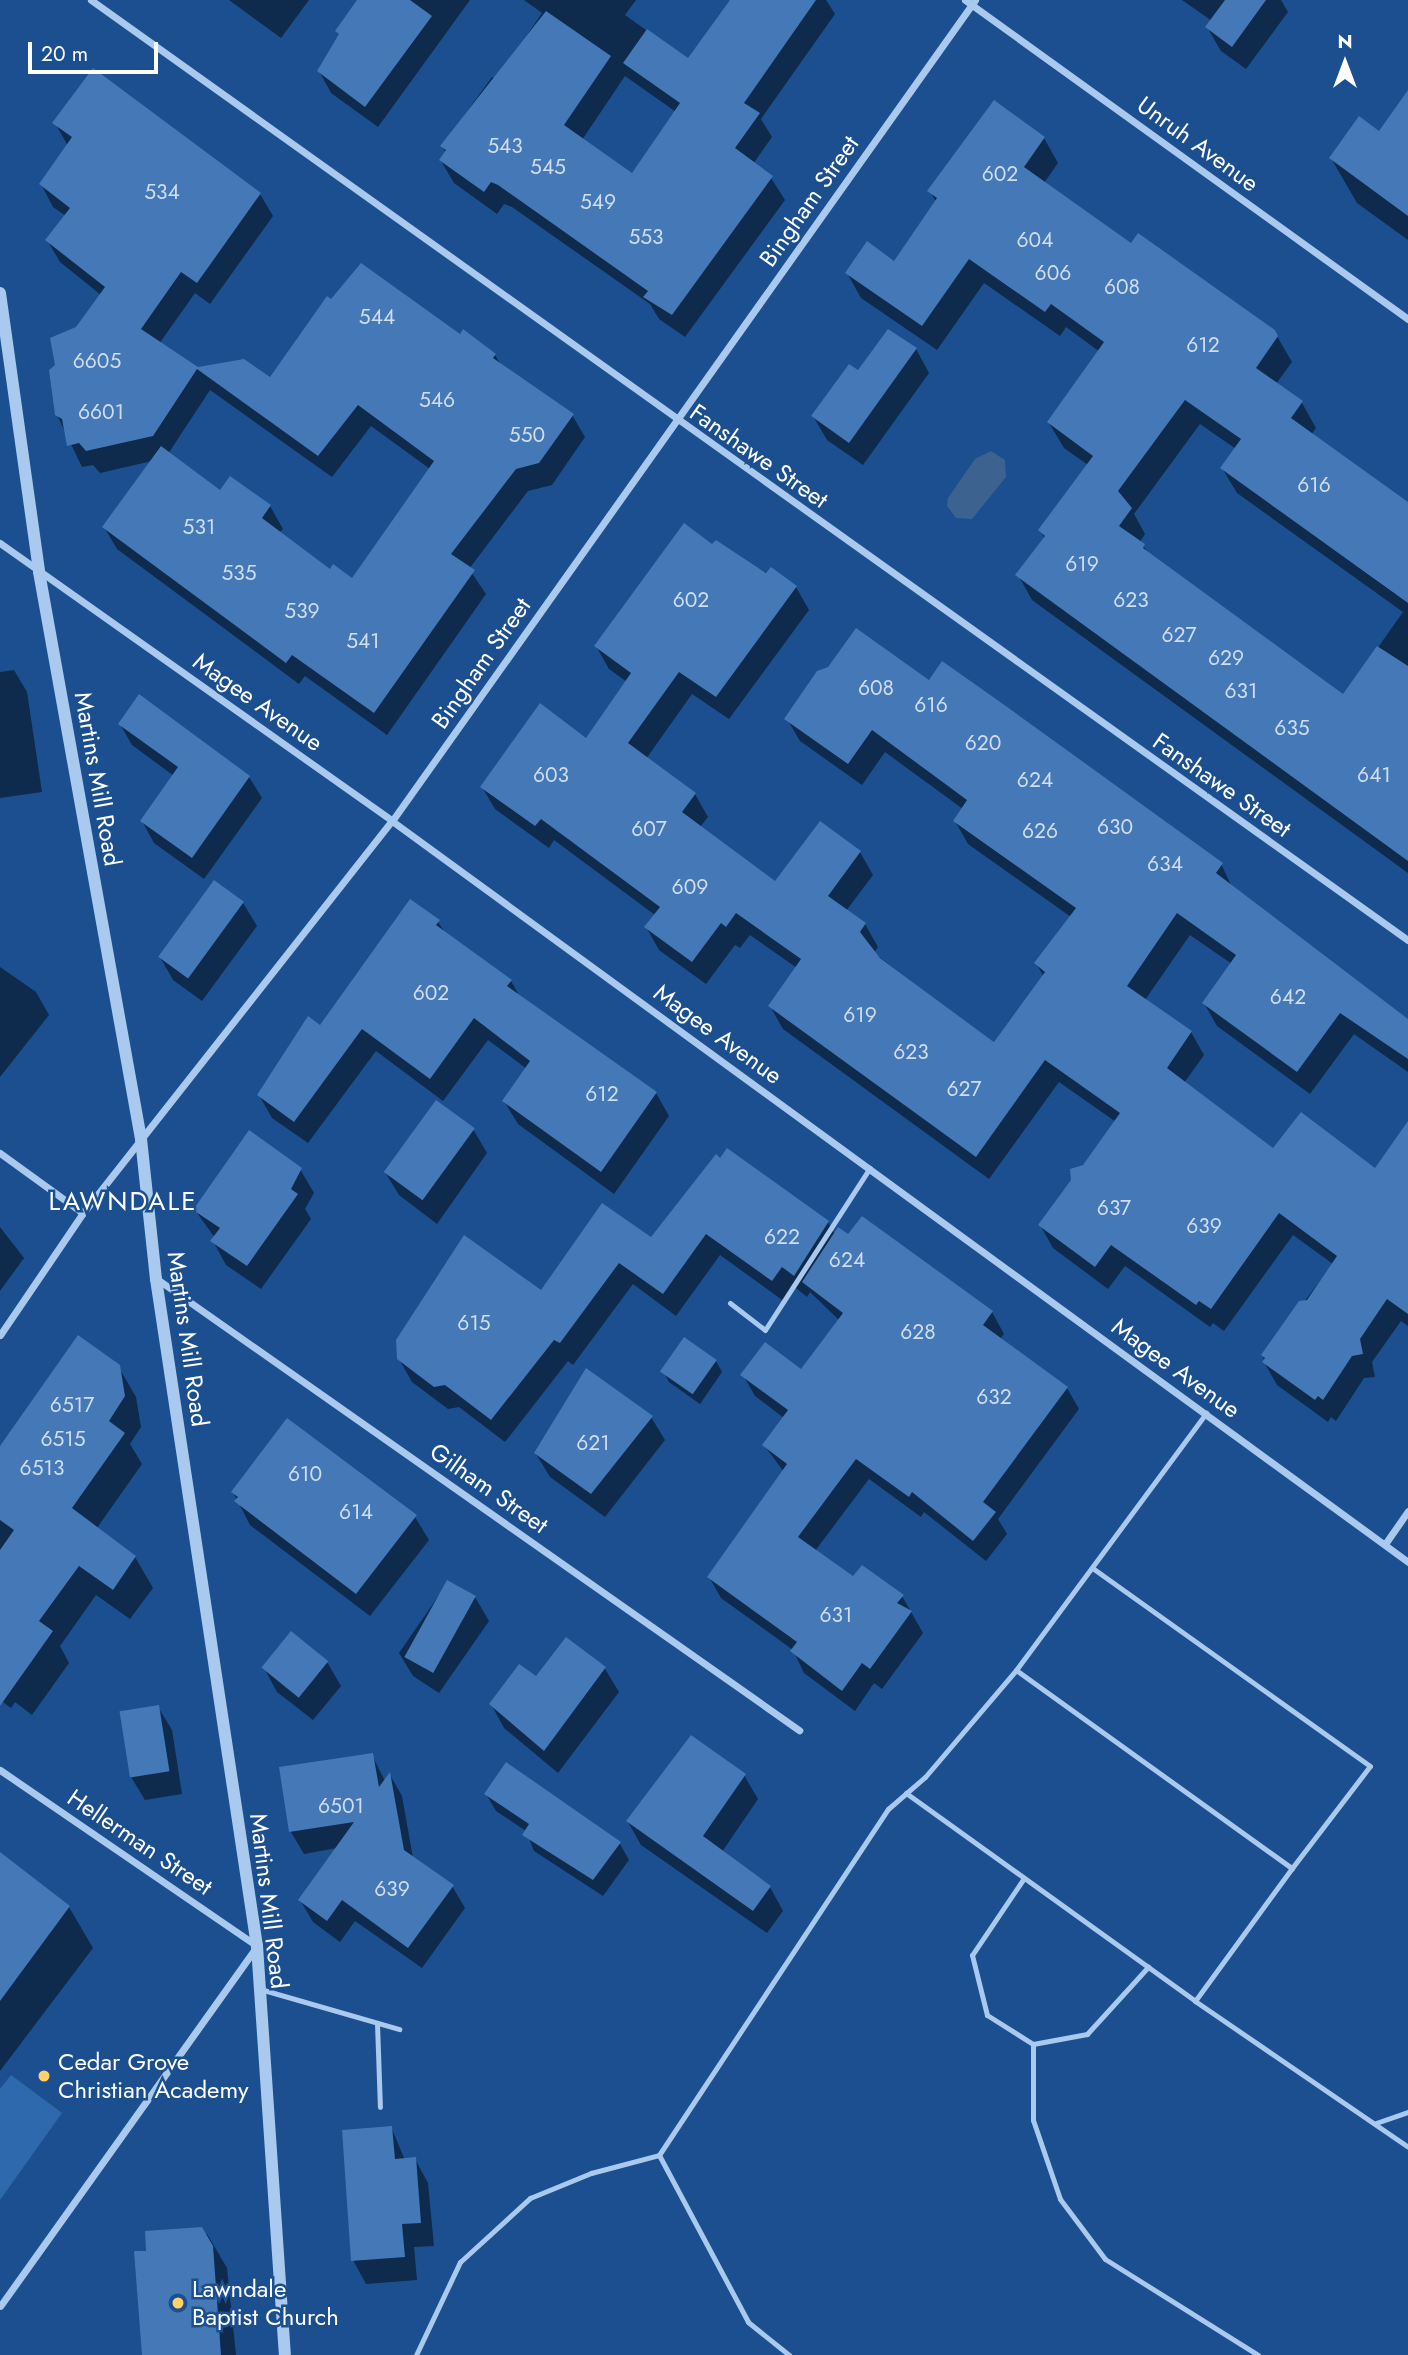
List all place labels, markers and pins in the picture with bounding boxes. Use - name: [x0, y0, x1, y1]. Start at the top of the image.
- place label: Cedar Grove Christian Academy: [58, 2048, 249, 2104]
- marker: Cedar Grove Christian Academy: [36, 2068, 52, 2084]
- place label: Lawndale Baptist Church: [192, 2275, 339, 2331]
- marker: Lawndale Baptist Church: [170, 2295, 186, 2311]

